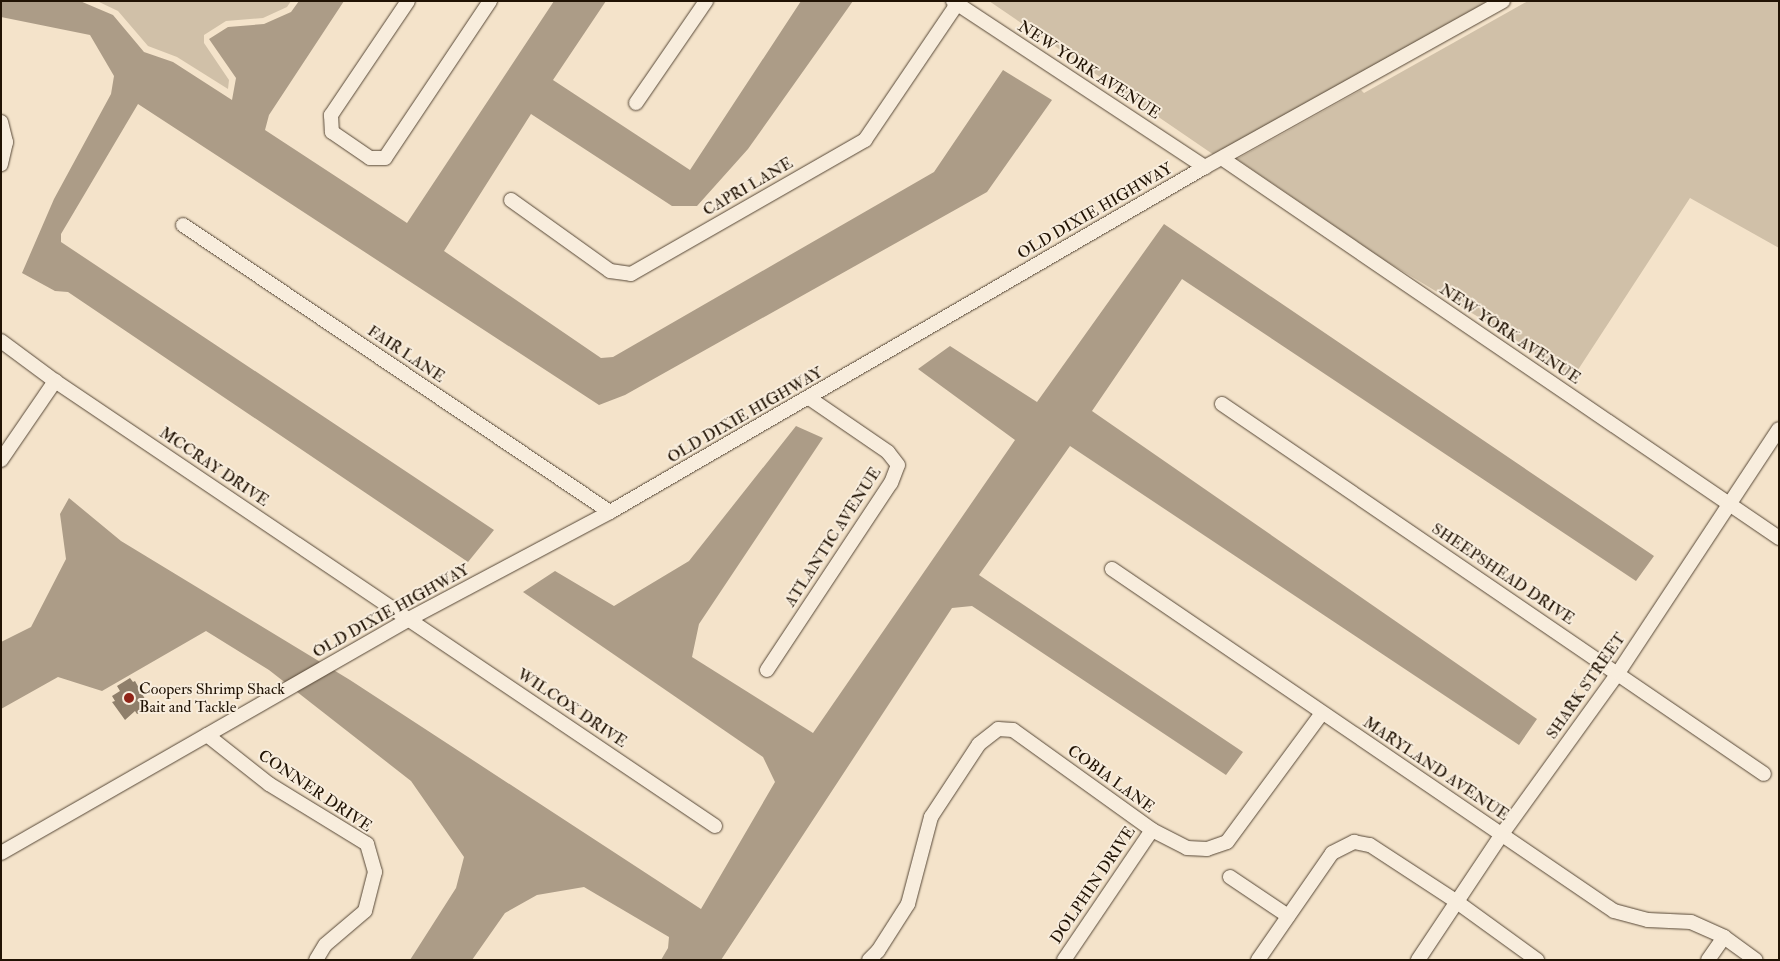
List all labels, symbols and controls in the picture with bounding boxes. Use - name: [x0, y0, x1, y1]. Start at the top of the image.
- street label: NEW YORK AVENUE: [1014, 17, 1164, 123]
- street label: CAPRI LANE: [700, 154, 796, 220]
- street label: OLD DIXIE HIGHWAY: [1014, 159, 1176, 263]
- street label: NEW YORK AVENUE: [1436, 280, 1584, 388]
- street label: FAIR LANE: [364, 321, 448, 387]
- street label: OLD DIXIE HIGHWAY: [664, 363, 826, 467]
- street label: MCCRAY DRIVE: [156, 423, 272, 511]
- street label: ATLANTIC AVENUE: [781, 464, 885, 610]
- street label: SHEEPSHEAD DRIVE: [1428, 519, 1578, 629]
- street label: OLD DIXIE HIGHWAY: [309, 560, 473, 662]
- street label: SHARK STREET: [1542, 629, 1630, 743]
- street label: WILCOX DRIVE: [514, 664, 630, 752]
- place label: Coopers Shrimp Shack Bait and Tackle: [139, 679, 285, 717]
- marker: Coopers Shrimp Shack Bait and Tackle: [123, 692, 135, 704]
- street label: MARYLAND AVENUE: [1359, 713, 1513, 825]
- street label: COBIA LANE: [1064, 741, 1158, 817]
- street label: CONNER DRIVE: [254, 746, 376, 836]
- street label: DOLPHIN DRIVE: [1047, 823, 1139, 947]

